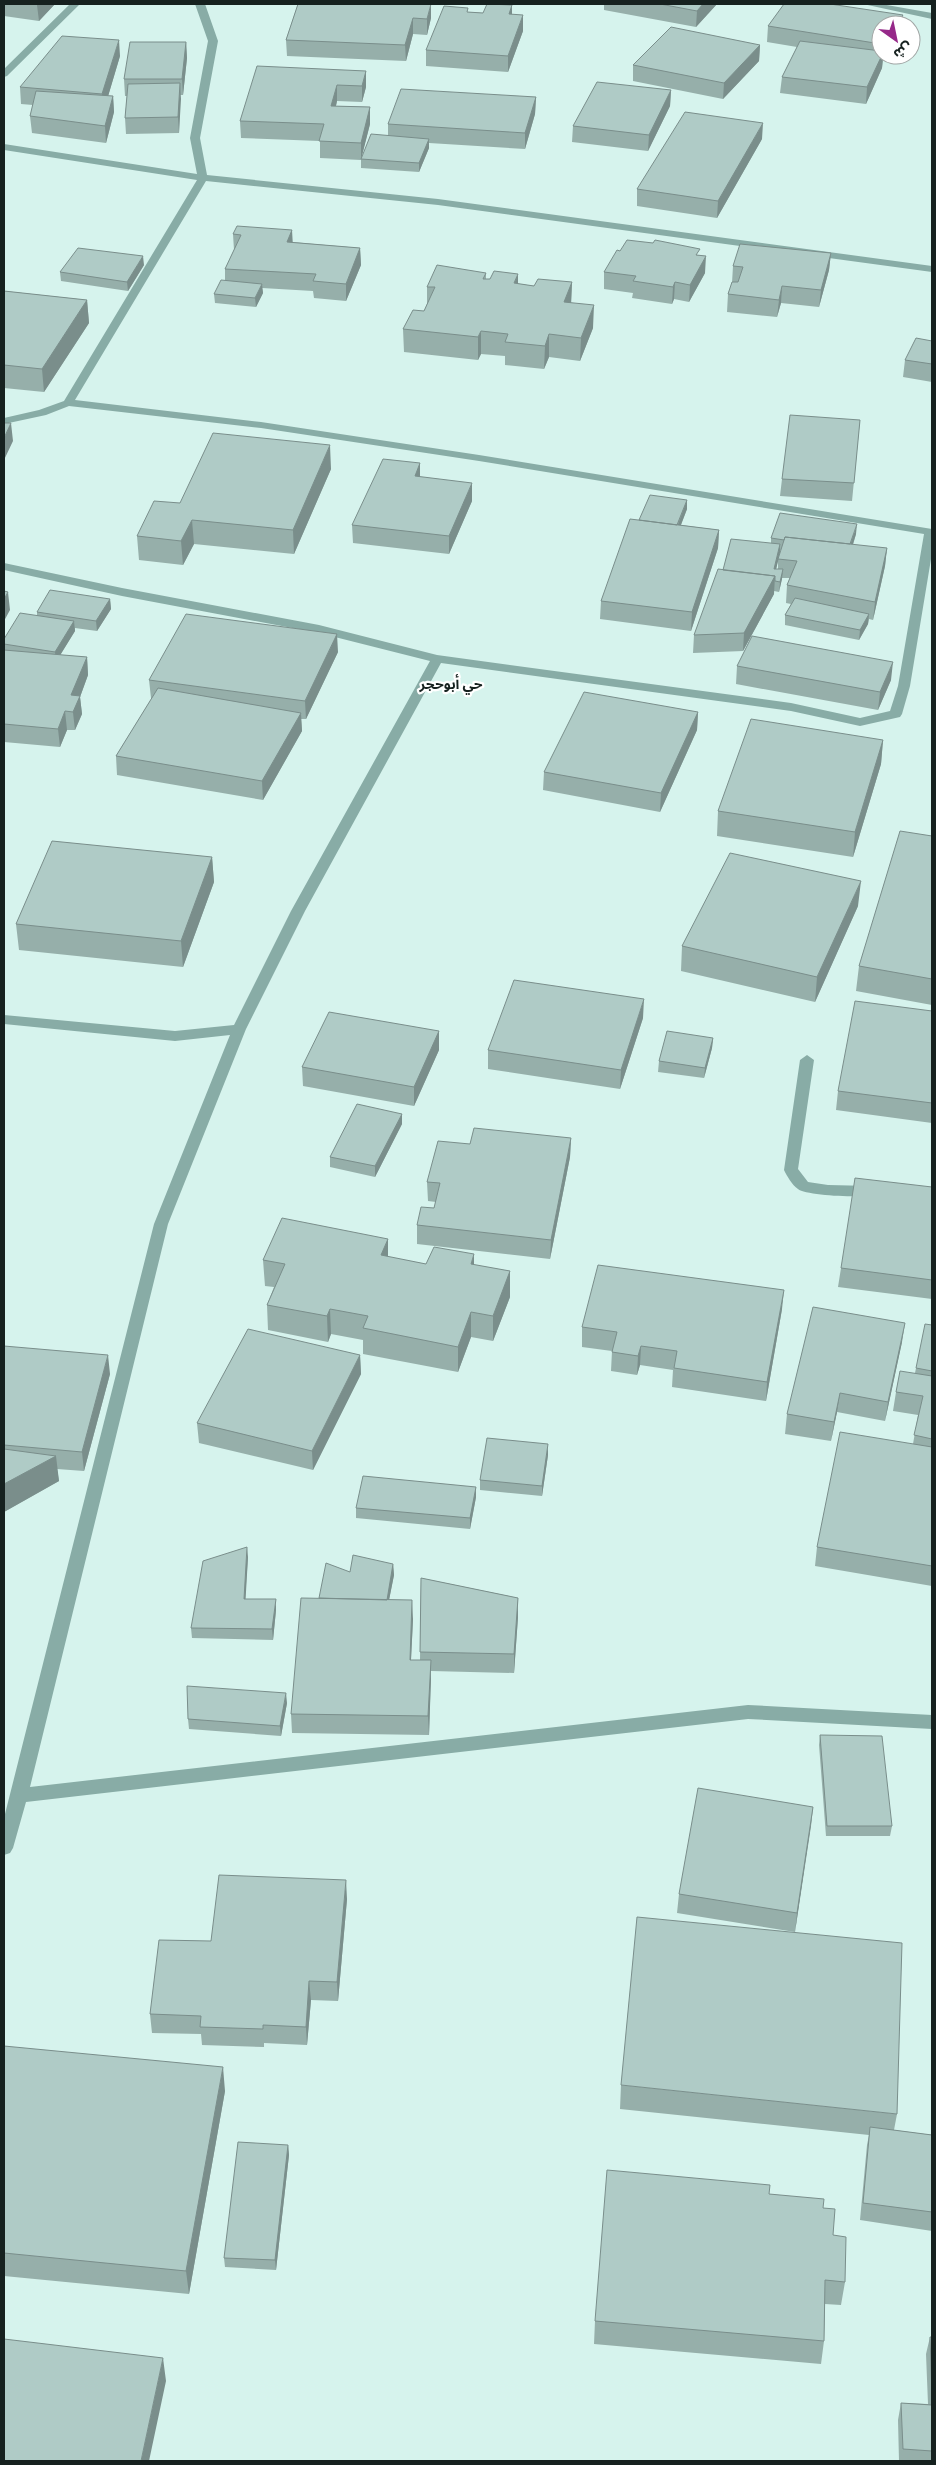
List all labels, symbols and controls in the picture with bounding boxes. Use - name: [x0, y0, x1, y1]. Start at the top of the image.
- north arrow: [871, 15, 921, 65]
- text: ش: [890, 38, 915, 63]
- district label: حي أبوحجر: [419, 674, 483, 695]

